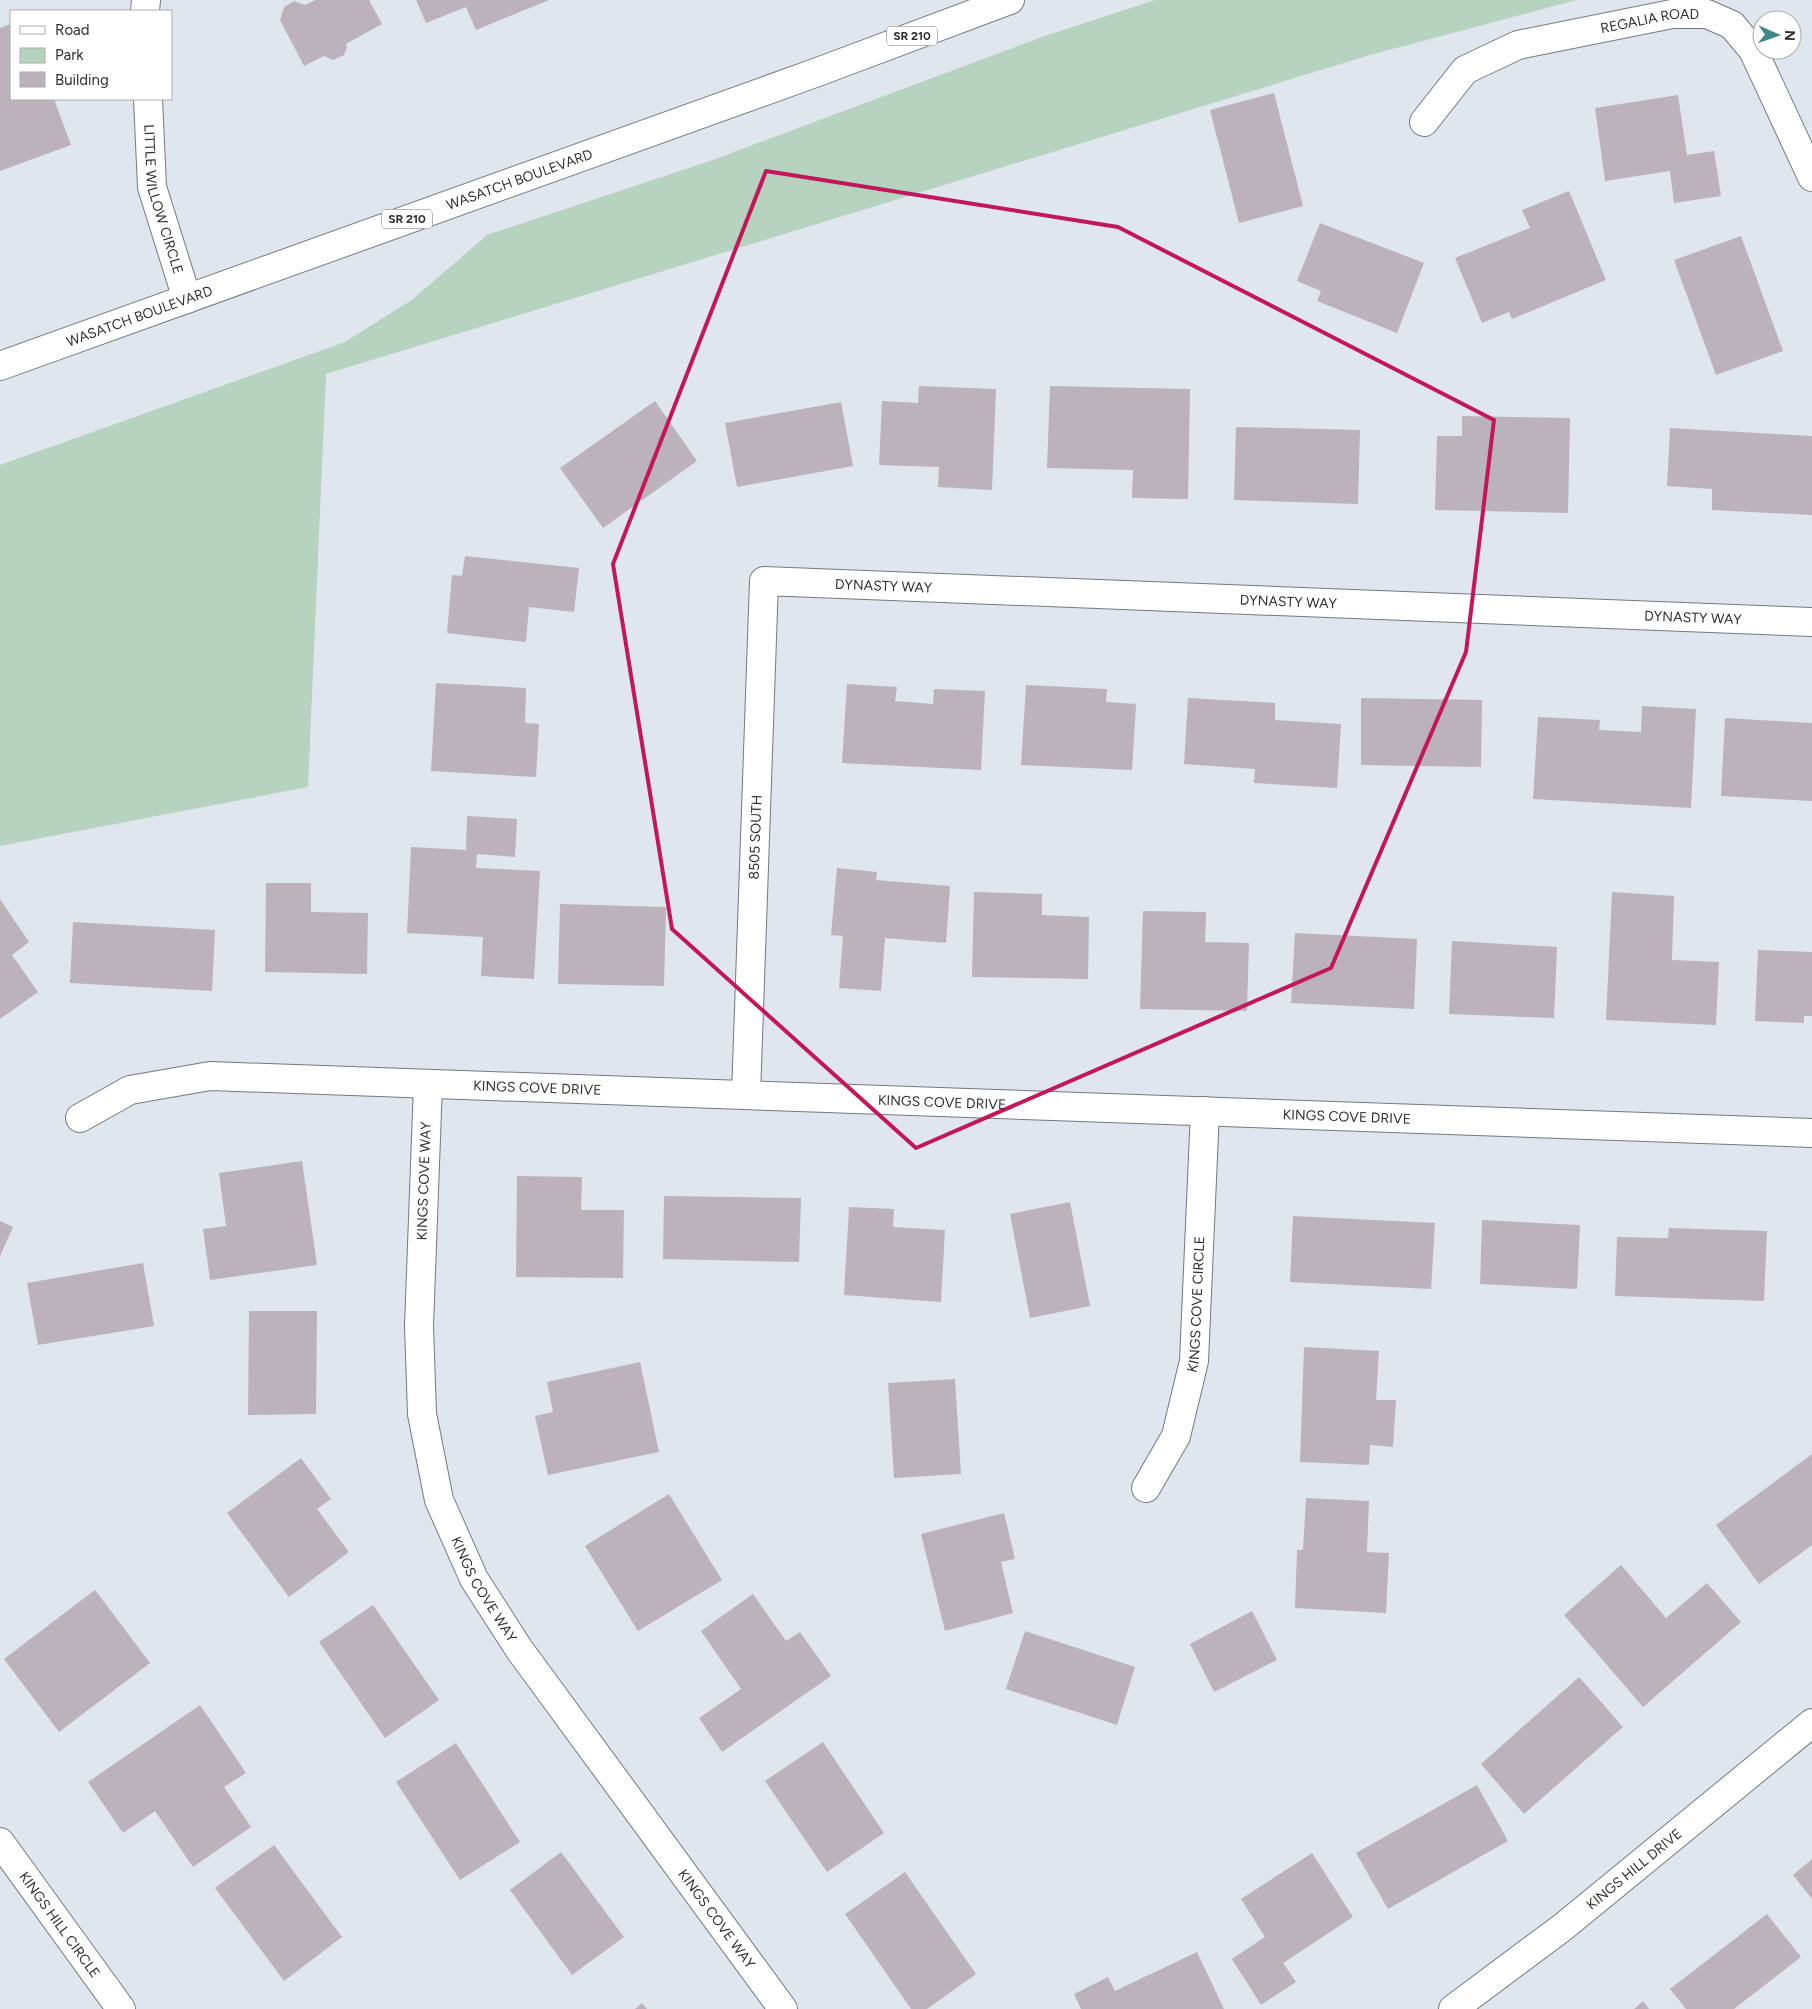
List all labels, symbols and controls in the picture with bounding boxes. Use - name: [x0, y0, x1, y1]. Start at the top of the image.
- street label: REGALIA ROAD: [1599, 6, 1699, 37]
- legend: [10, 10, 172, 100]
- north arrow: [1752, 10, 1802, 60]
- text: Road: [55, 21, 90, 39]
- road number: SR 210: [887, 27, 937, 46]
- text: N: [1781, 30, 1798, 41]
- text: Park: [55, 46, 84, 64]
- text: Building: [55, 71, 109, 89]
- street label: LITTLE WILLOW CIRCLE: [141, 124, 187, 276]
- street label: WASATCH BOULEVARD: [444, 145, 595, 213]
- road number: SR 210: [382, 210, 432, 228]
- street label: WASATCH BOULEVARD: [64, 282, 215, 350]
- street label: DYNASTY WAY: [835, 575, 933, 596]
- street label: DYNASTY WAY: [1239, 591, 1338, 612]
- street label: DYNASTY WAY: [1644, 607, 1742, 628]
- street label: 8505 SOUTH: [745, 795, 765, 880]
- street label: KINGS COVE DRIVE: [473, 1077, 602, 1098]
- street label: KINGS COVE DRIVE: [878, 1091, 1006, 1113]
- street label: KINGS COVE DRIVE: [1282, 1106, 1411, 1127]
- street label: KINGS COVE WAY: [413, 1121, 435, 1241]
- street label: KINGS COVE CIRCLE: [1183, 1236, 1208, 1374]
- street label: KINGS COVE WAY: [448, 1534, 521, 1646]
- street label: KINGS HILL DRIVE: [1583, 1825, 1685, 1913]
- street label: KINGS COVE WAY: [675, 1866, 759, 1972]
- street label: KINGS HILL CIRCLE: [16, 1868, 104, 1981]

